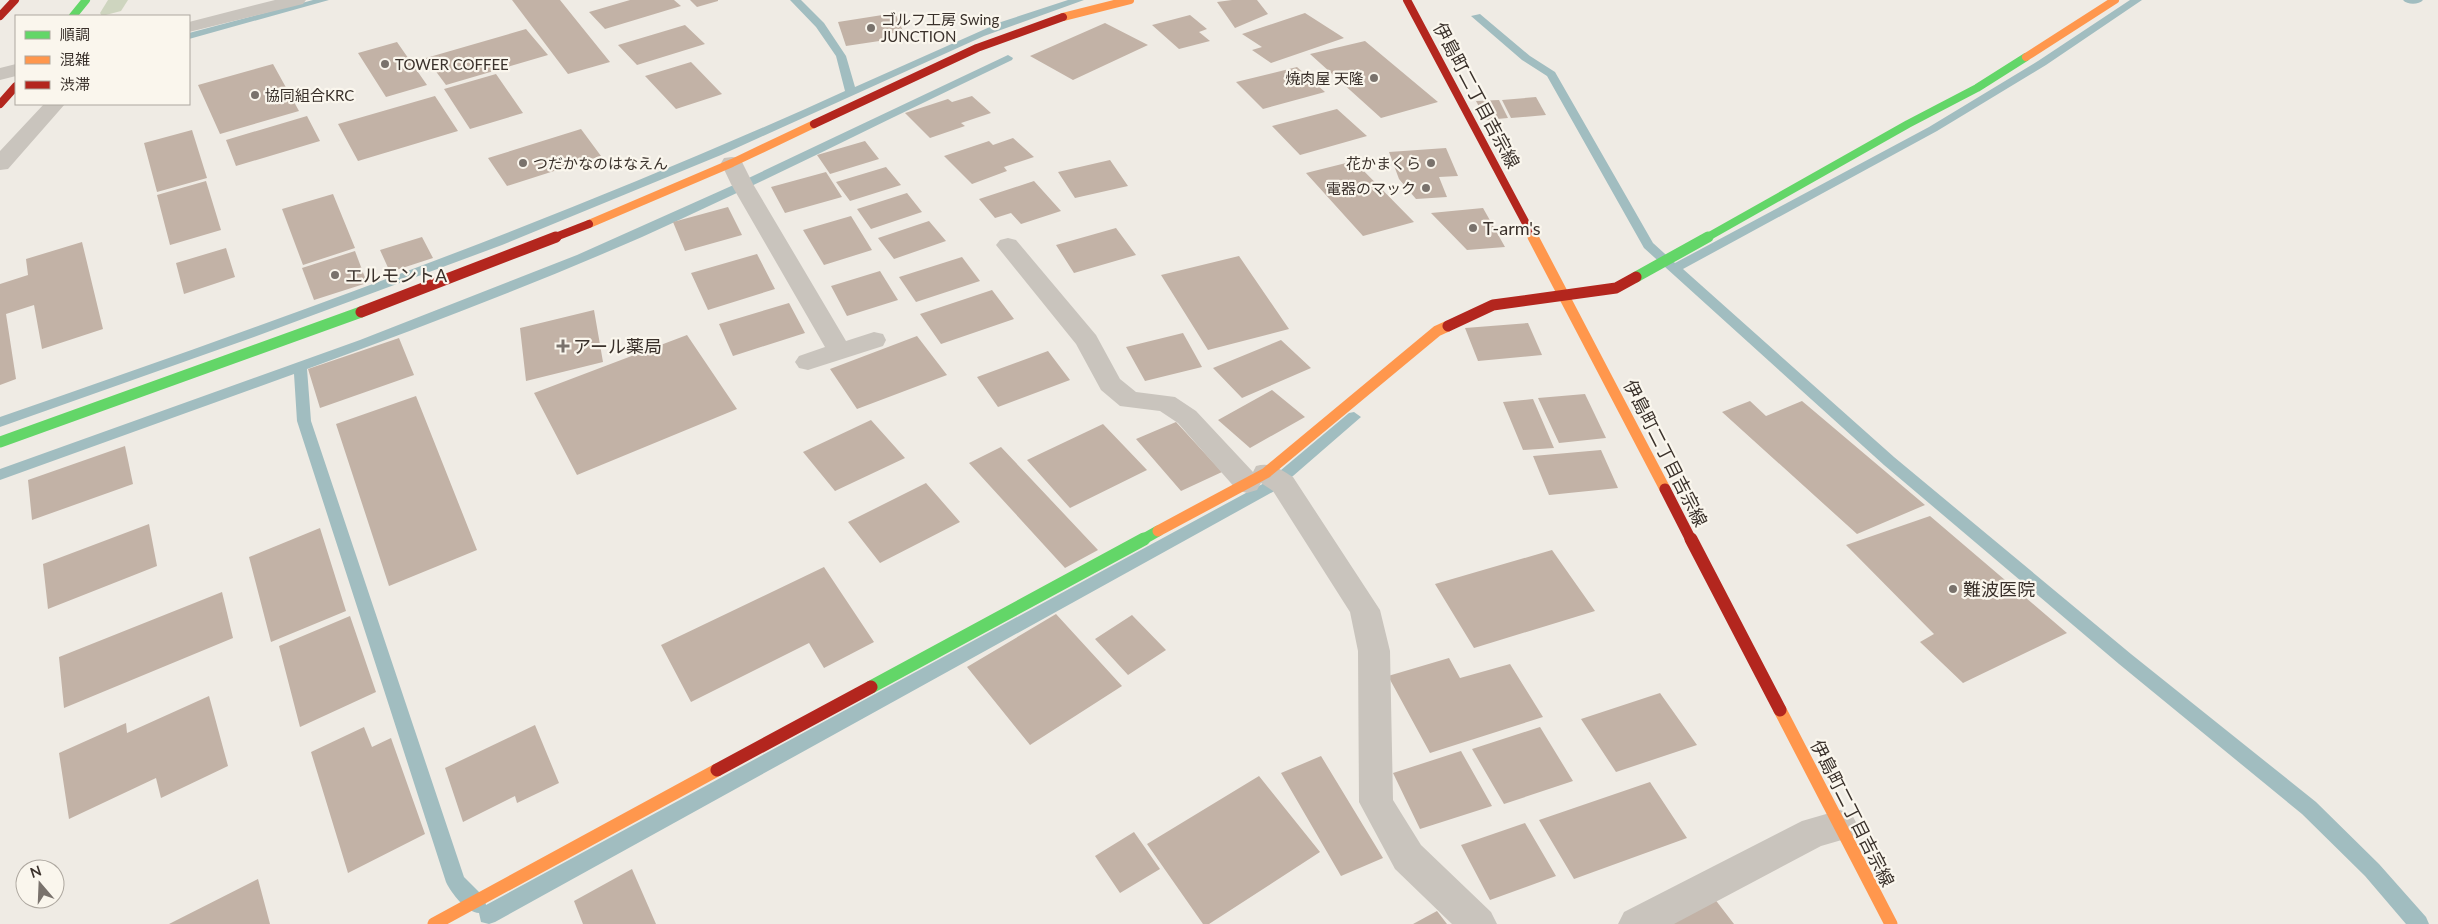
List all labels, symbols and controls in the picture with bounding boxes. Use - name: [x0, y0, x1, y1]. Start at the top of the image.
- place label: ゴルフ工房 Swing JUNCTION: [881, 10, 999, 45]
- legend: [15, 15, 190, 105]
- street label: 伊島町二丁目吉宗線: [1429, 18, 1525, 172]
- marker: ゴルフ工房 Swing JUNCTION: [865, 22, 877, 34]
- text: 順調: [60, 25, 90, 43]
- text: 混雑: [60, 50, 90, 68]
- place label: TOWER COFFEE: [395, 55, 509, 73]
- marker: TOWER COFFEE: [379, 58, 391, 70]
- place label: 焼肉屋 天隆: [1285, 69, 1364, 87]
- marker: 焼肉屋 天隆: [1368, 72, 1380, 84]
- text: 渋滞: [60, 75, 90, 93]
- place label: 協同組合KRC: [265, 86, 354, 104]
- marker: 協同組合KRC: [249, 89, 261, 101]
- place label: つだかなのはなえん: [533, 154, 668, 172]
- place label: 花かまくら: [1346, 154, 1421, 172]
- marker: つだかなのはなえん: [517, 157, 529, 169]
- marker: 花かまくら: [1425, 157, 1437, 169]
- place label: 電器のマック: [1326, 179, 1416, 197]
- marker: 電器のマック: [1420, 182, 1432, 194]
- place label: T-arm's: [1483, 217, 1541, 239]
- marker: T-arm's: [1467, 222, 1479, 234]
- place label: エルモントA: [345, 264, 448, 286]
- marker: エルモントA: [329, 269, 341, 281]
- place label: アール薬局: [573, 335, 662, 357]
- marker: アール薬局: [557, 340, 569, 352]
- street label: 伊島町二丁目吉宗線: [1619, 376, 1713, 530]
- place label: 難波医院: [1963, 578, 2035, 600]
- marker: 難波医院: [1947, 583, 1959, 595]
- street label: 伊島町二丁目吉宗線: [1806, 736, 1900, 890]
- north arrow: [15, 859, 65, 909]
- text: N: [28, 861, 43, 881]

